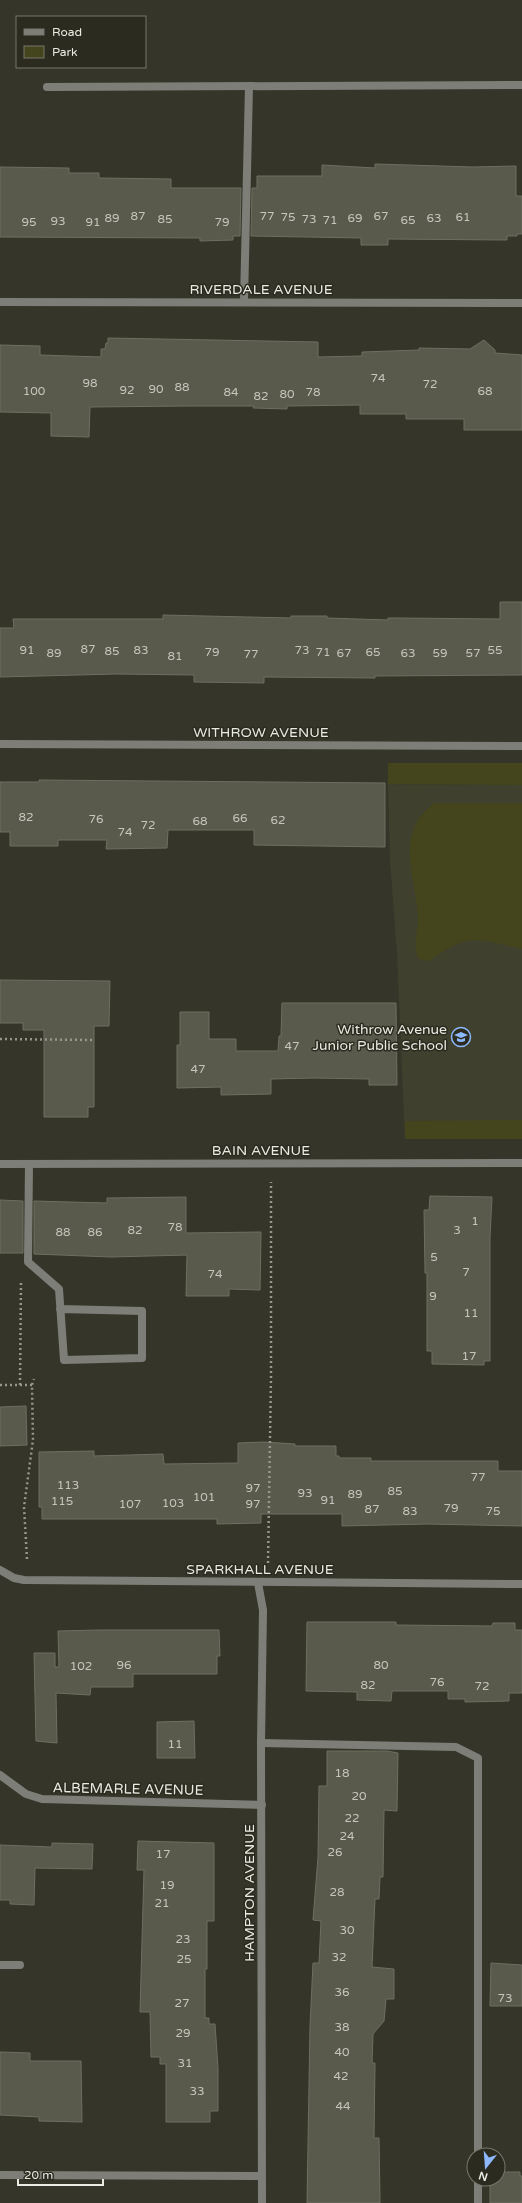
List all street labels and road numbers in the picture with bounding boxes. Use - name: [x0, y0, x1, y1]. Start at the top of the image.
- street label: RIVERDALE AVENUE: [189, 281, 333, 298]
- street label: WITHROW AVENUE: [193, 724, 329, 741]
- street label: BAIN AVENUE: [212, 1142, 310, 1159]
- street label: SPARKHALL AVENUE: [186, 1561, 334, 1578]
- street label: ALBEMARLE AVENUE: [52, 1779, 204, 1799]
- street label: HAMPTON AVENUE: [241, 1824, 258, 1962]

